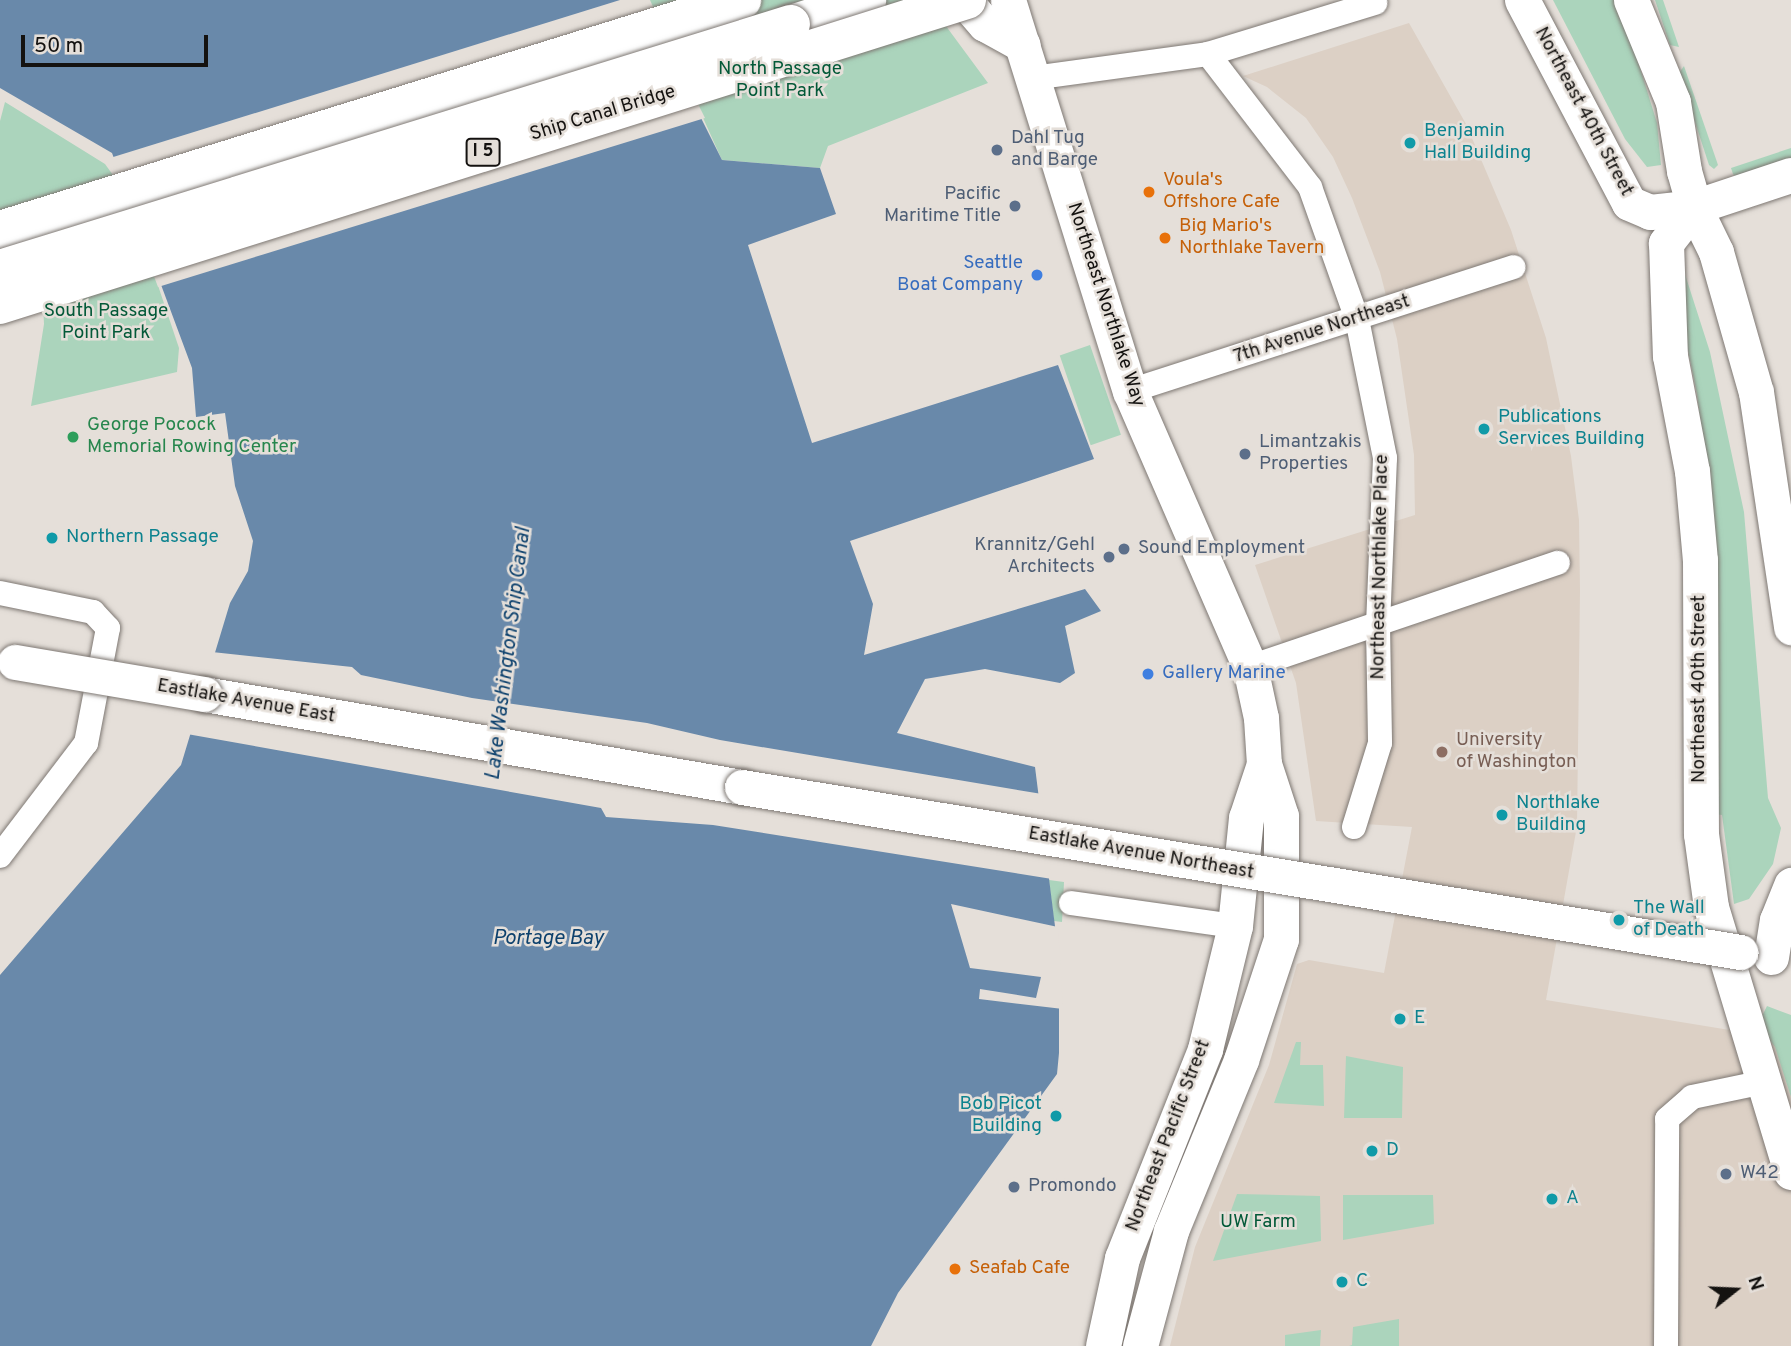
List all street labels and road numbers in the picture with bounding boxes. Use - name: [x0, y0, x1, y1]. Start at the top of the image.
- street label: Northeast 40th Street: [1529, 24, 1637, 200]
- street label: Ship Canal Bridge: [527, 81, 679, 147]
- road number: I 5: [466, 138, 500, 167]
- street label: Northeast Northlake Way: [1061, 200, 1149, 410]
- street label: 7th Avenue Northeast: [1231, 291, 1413, 369]
- street label: Northeast Northlake Place: [1368, 454, 1394, 680]
- street label: Northeast 40th Street: [1689, 595, 1711, 783]
- street label: Eastlake Avenue East: [155, 675, 337, 729]
- street label: Eastlake Avenue Northeast: [1026, 823, 1256, 885]
- street label: Northeast Pacific Street: [1122, 1037, 1216, 1235]

